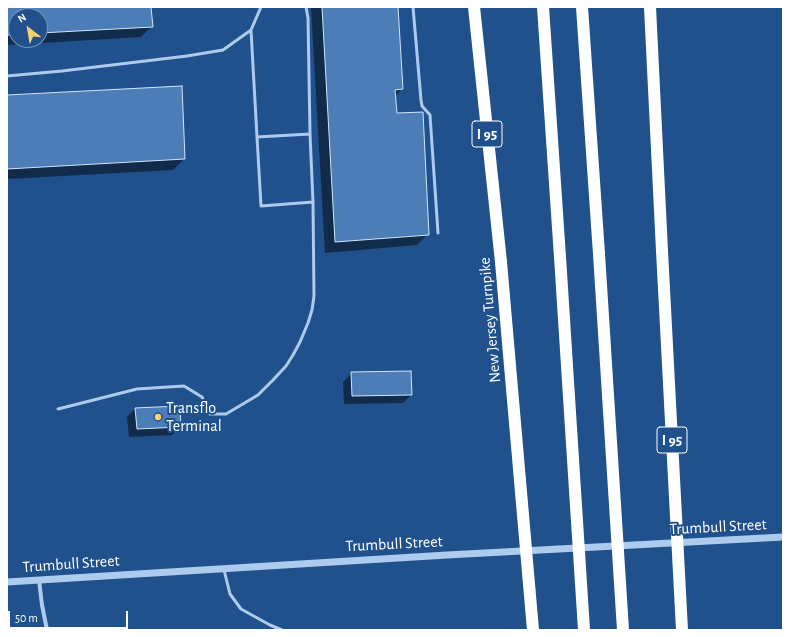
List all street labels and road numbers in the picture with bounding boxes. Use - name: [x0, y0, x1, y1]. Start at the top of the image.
- road number: I 95: [472, 121, 502, 147]
- street label: New Jersey Turnpike: [475, 256, 505, 384]
- road number: I 95: [657, 427, 687, 453]
- street label: Trumbull Street: [669, 515, 767, 539]
- street label: Trumbull Street: [345, 532, 443, 556]
- street label: Trumbull Street: [22, 551, 120, 577]

